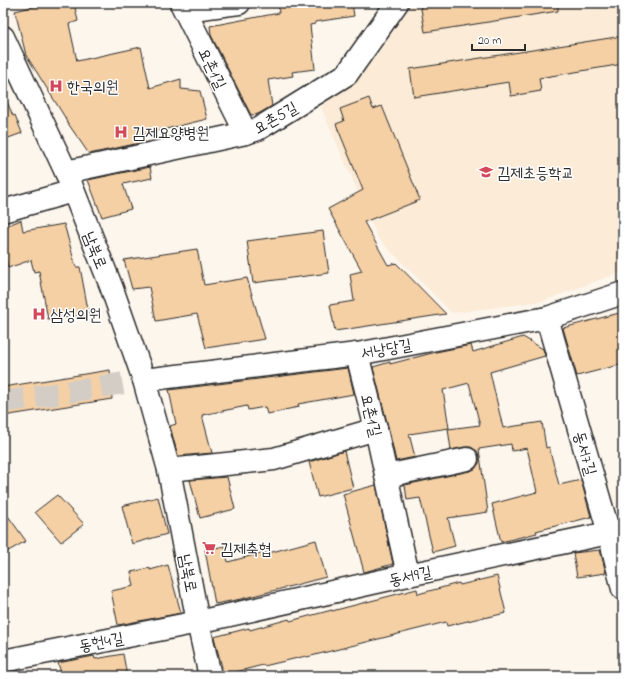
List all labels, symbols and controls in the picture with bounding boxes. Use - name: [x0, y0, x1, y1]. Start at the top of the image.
- scale bar: [472, 26, 525, 52]
- text: 20 m: [478, 32, 501, 50]
- street label: 요촌1길: [191, 44, 232, 94]
- place label: 한국의원: [67, 76, 119, 100]
- hospital icon: 한국의원: [48, 78, 64, 94]
- street label: 요촌5길: [249, 96, 303, 141]
- place label: 김제요양병원: [132, 122, 209, 146]
- hospital icon: 김제요양병원: [113, 124, 129, 140]
- place label: 김제초등학교: [497, 162, 574, 186]
- school or university icon: 김제초등학교: [478, 164, 494, 180]
- street label: 남북로: [76, 228, 113, 273]
- place label: 삼성의원: [50, 304, 102, 328]
- hospital icon: 삼성의원: [31, 306, 47, 322]
- street label: 서낭당길: [359, 333, 414, 367]
- street label: 요촌1길: [353, 391, 387, 440]
- street label: 동서7길: [566, 429, 602, 479]
- place label: 김제축협: [220, 538, 272, 562]
- supermarket icon: 김제축협: [201, 540, 217, 556]
- street label: 남북로: [172, 552, 203, 595]
- street label: 동서9길: [387, 561, 434, 593]
- street label: 동헌4길: [77, 627, 126, 659]

